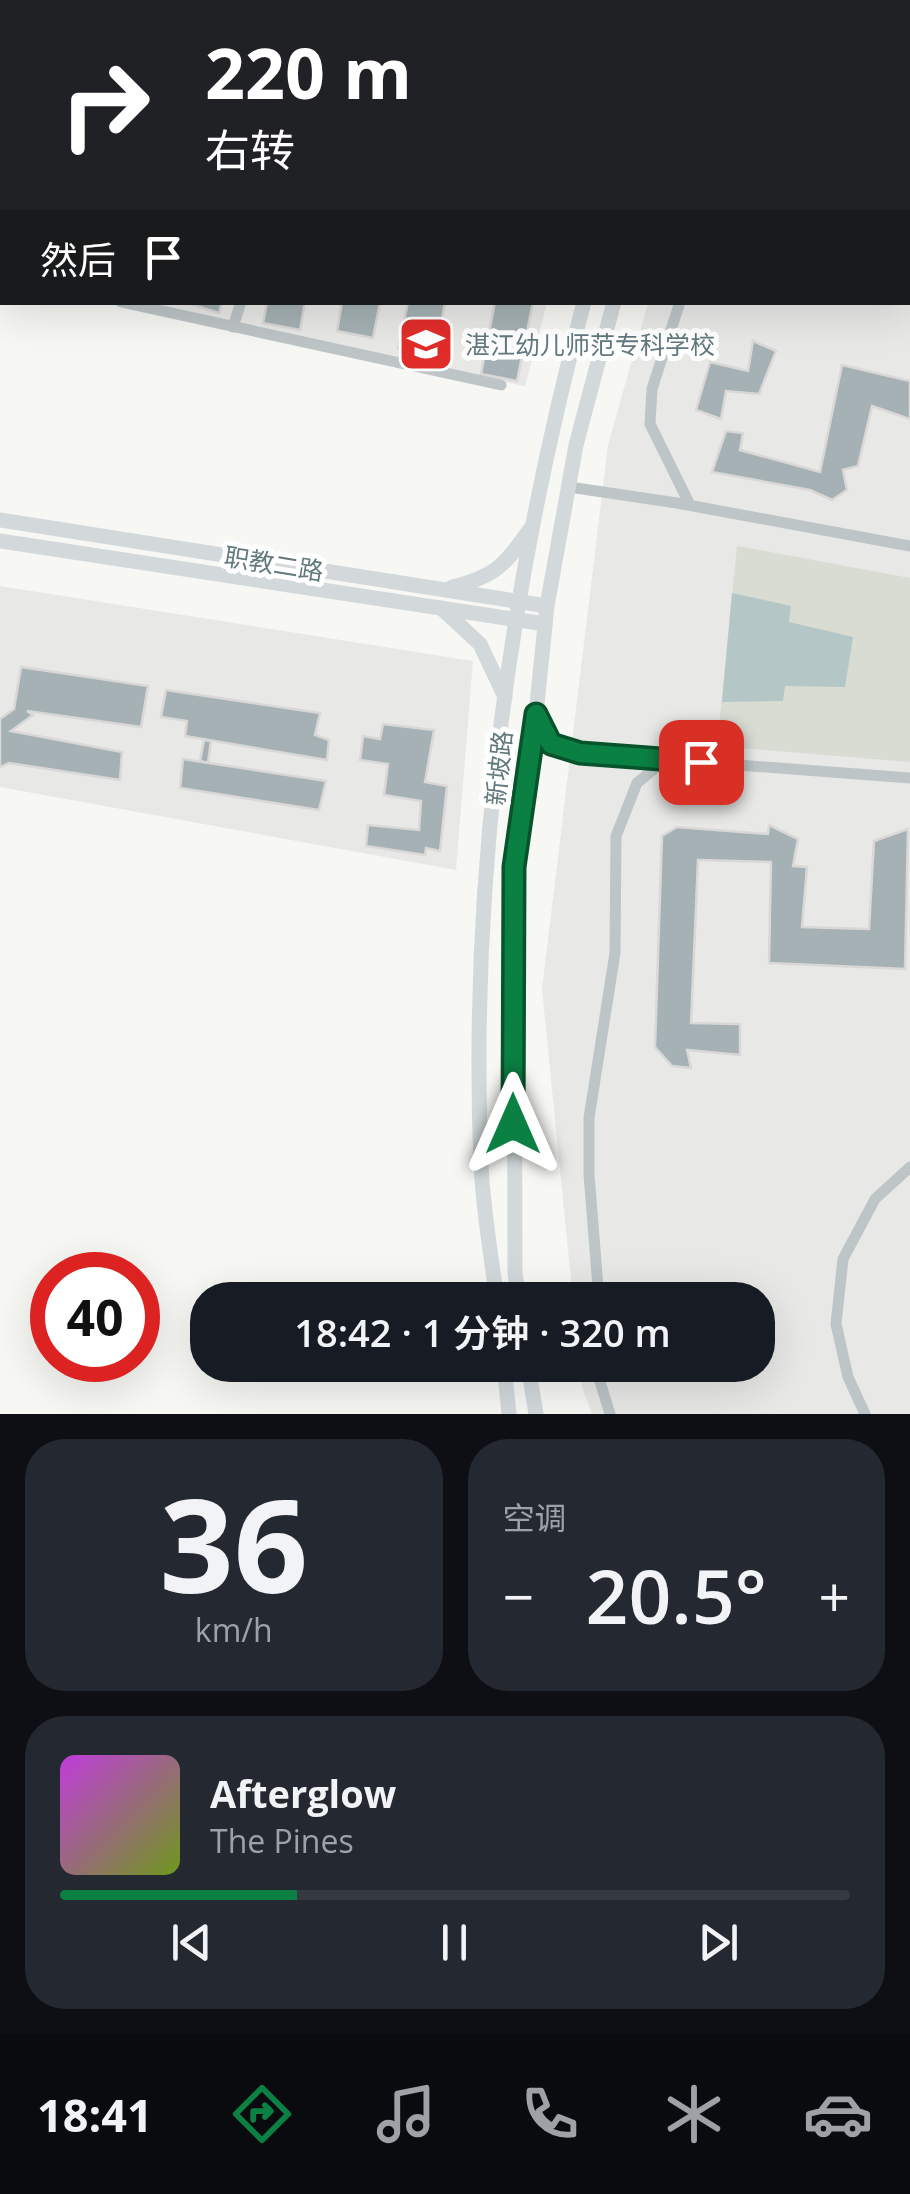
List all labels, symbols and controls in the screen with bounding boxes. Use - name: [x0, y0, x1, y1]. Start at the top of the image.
- text: 220 m: [205, 24, 412, 120]
- icon: right: [40, 40, 170, 170]
- text: 右转: [205, 119, 295, 180]
- icon: arrive: [136, 230, 191, 285]
- text: 然后: [40, 233, 116, 285]
- school or university icon: 湛江幼儿师范专科学校: [396, 314, 456, 374]
- place label: 湛江幼儿师范专科学校: [465, 327, 715, 361]
- street label: 职教二路: [222, 538, 326, 588]
- pin: [659, 720, 744, 805]
- street label: 新坡路: [477, 729, 519, 807]
- icon: arrive: [674, 735, 729, 790]
- position arrow: [461, 1072, 565, 1176]
- speed limit sign: 40: [30, 1252, 160, 1382]
- text: 18:42 · 1 分钟 · 320 m: [294, 1306, 671, 1358]
- text: 36: [159, 1454, 308, 1631]
- text: 空调: [503, 1496, 567, 1539]
- text: 20.5°: [586, 1544, 767, 1646]
- text: −: [503, 1558, 534, 1633]
- text: +: [819, 1558, 850, 1633]
- text: km/h: [195, 1608, 273, 1651]
- text: Afterglow: [210, 1767, 396, 1819]
- text: The Pines: [210, 1819, 354, 1862]
- icon: previous: [164, 1915, 219, 1970]
- icon: pause: [427, 1915, 482, 1970]
- icon: next: [691, 1915, 746, 1970]
- icon: directions: [227, 2079, 297, 2149]
- icon: music: [371, 2079, 441, 2149]
- icon: phone: [515, 2079, 585, 2149]
- icon: climate: [659, 2079, 729, 2149]
- icon: car: [803, 2079, 873, 2149]
- text: 18:41: [37, 2084, 153, 2145]

